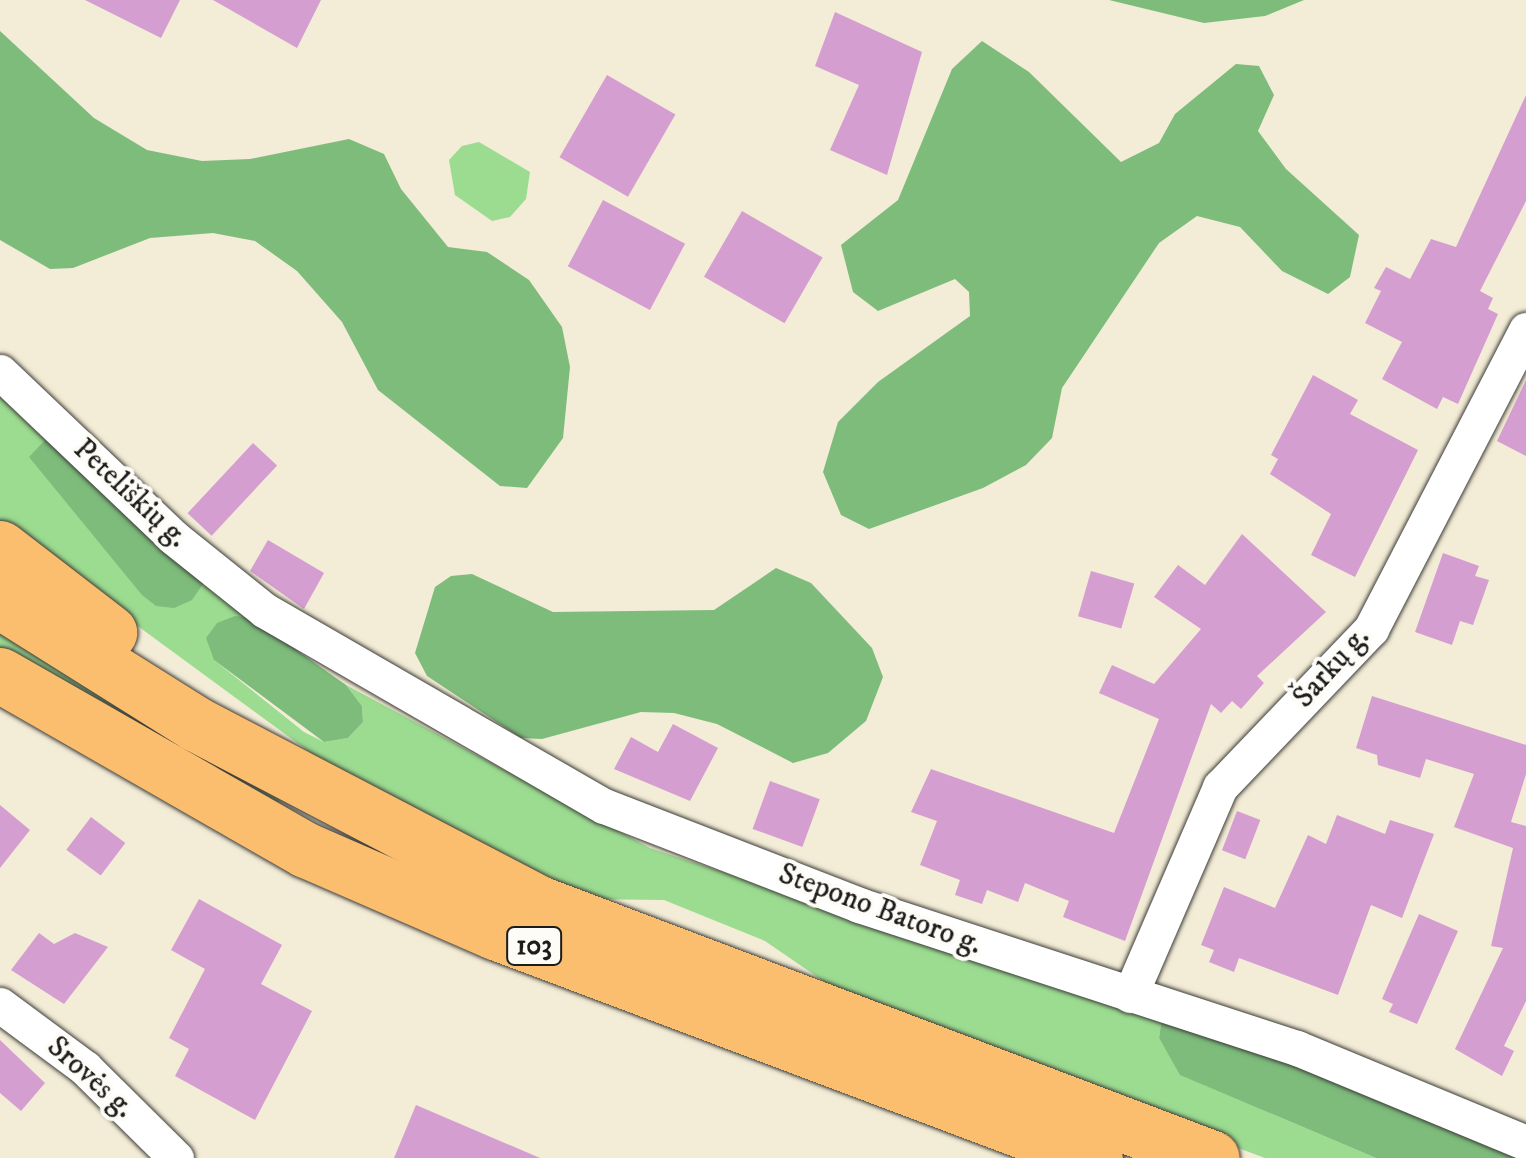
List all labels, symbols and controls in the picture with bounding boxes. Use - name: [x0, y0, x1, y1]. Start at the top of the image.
- street label: Peteliškių g.: [65, 432, 195, 556]
- street label: Šarkų g.: [1286, 620, 1378, 716]
- street label: Stepono Batoro g.: [773, 857, 987, 963]
- road number: 103: [504, 923, 564, 969]
- street label: Srovės g.: [39, 1029, 141, 1127]

